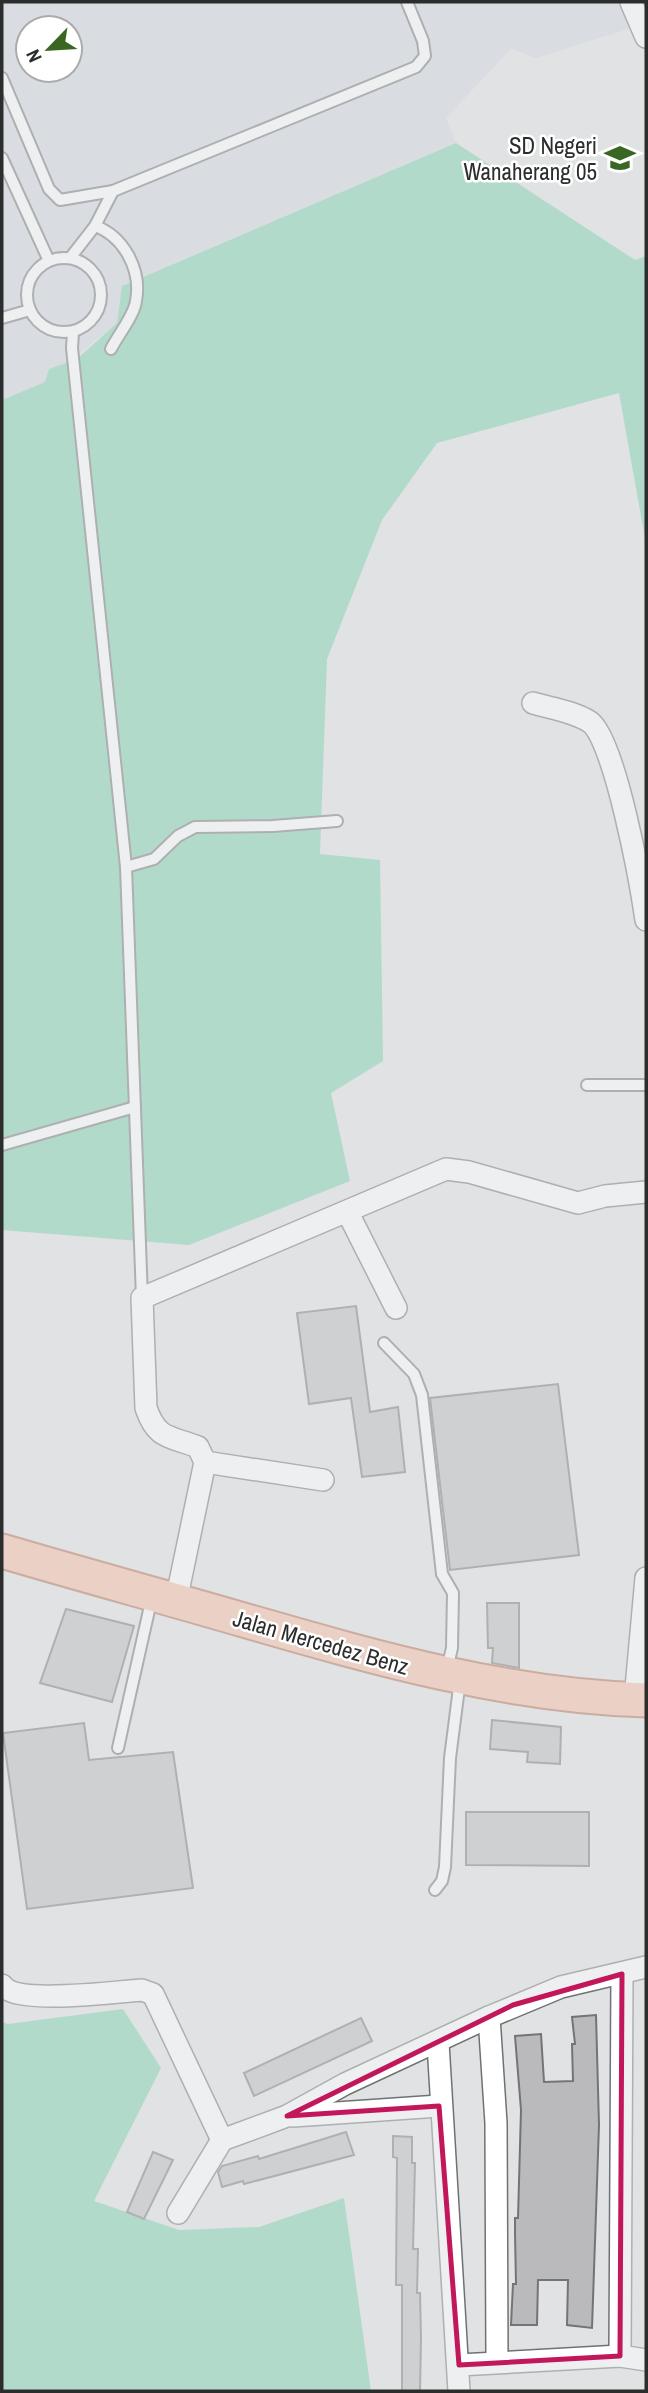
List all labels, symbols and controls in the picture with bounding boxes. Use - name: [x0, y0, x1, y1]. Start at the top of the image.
- north arrow: [14, 14, 84, 84]
- text: N: [19, 46, 48, 67]
- place label: SD Negeri Wanaherang 05: [463, 130, 597, 187]
- school or university icon: SD Negeri Wanaherang 05: [603, 141, 637, 175]
- street label: Jalan Mercedez Benz: [230, 1602, 412, 1682]

